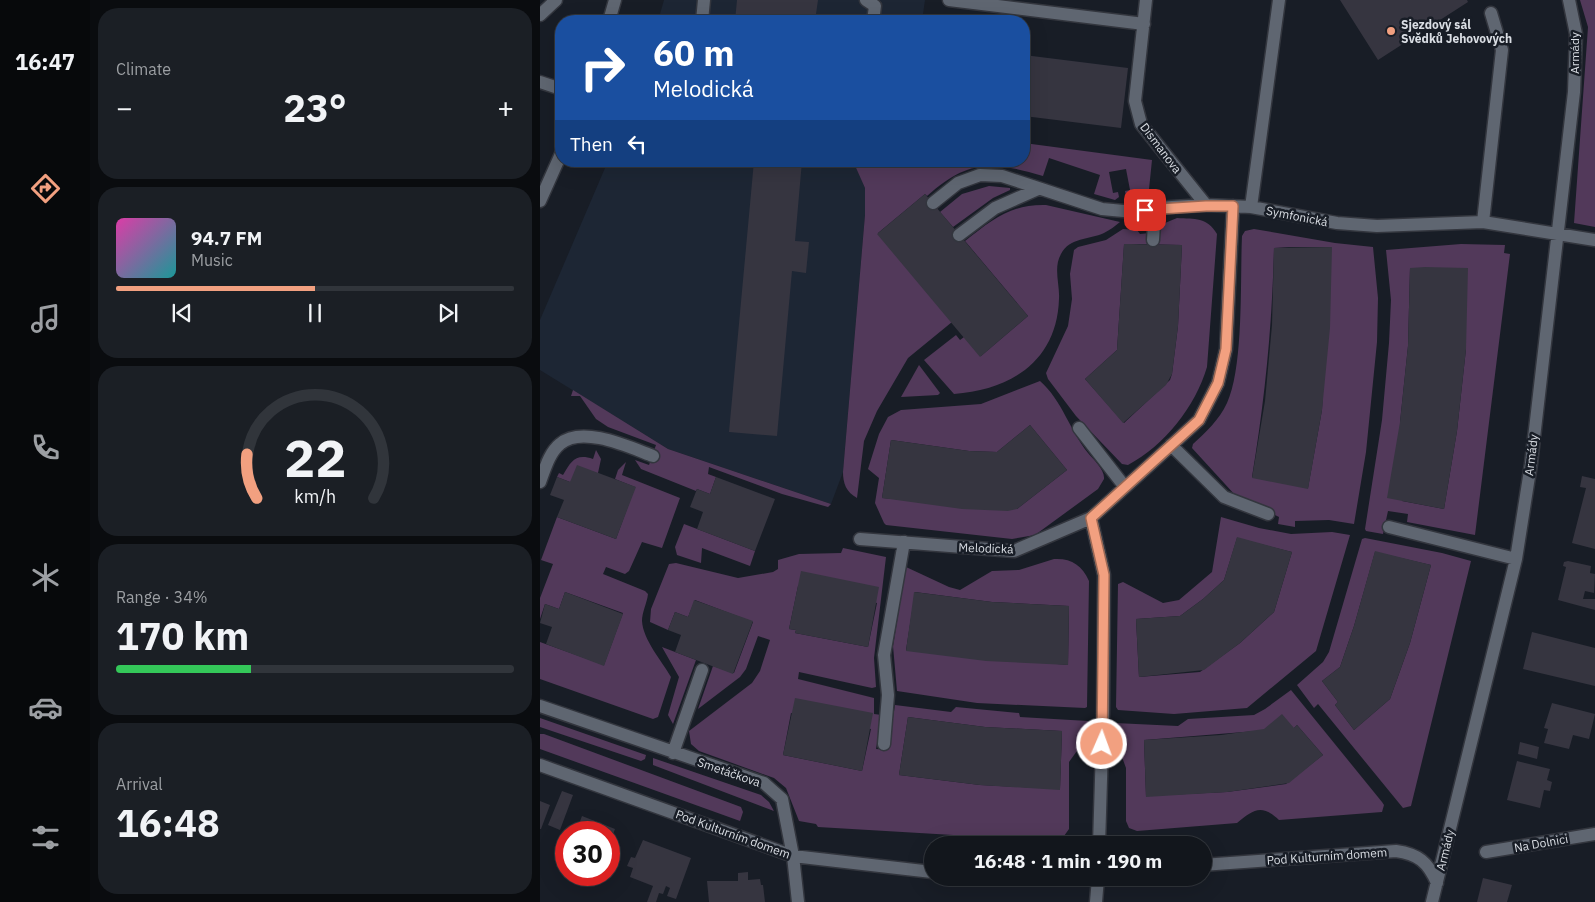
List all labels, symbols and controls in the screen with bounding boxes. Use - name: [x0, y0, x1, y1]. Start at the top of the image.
- place label: Sjezdový sál Svědků Jehovových: [1401, 17, 1512, 46]
- marker: Sjezdový sál Svědků Jehovových: [1385, 25, 1397, 37]
- text: 60 m: [653, 30, 735, 76]
- street label: Armády: [1567, 32, 1582, 74]
- icon: right: [570, 35, 635, 100]
- text: 16:47: [15, 47, 75, 76]
- text: Climate: [116, 59, 171, 79]
- text: Melodická: [653, 74, 754, 103]
- text: 23°: [283, 83, 347, 132]
- text: −: [116, 89, 133, 126]
- text: +: [497, 89, 514, 126]
- street label: Dismanova: [1137, 120, 1185, 177]
- icon: left: [623, 130, 651, 158]
- text: Then: [570, 132, 613, 156]
- icon: directions: [28, 171, 63, 206]
- pin: [1124, 189, 1166, 231]
- icon: arrive: [1131, 196, 1159, 224]
- street label: Symfonická: [1265, 203, 1330, 229]
- text: 94.7 FM: [191, 226, 262, 250]
- text: Music: [191, 250, 233, 270]
- icon: previous: [168, 299, 196, 327]
- icon: pause: [301, 299, 329, 327]
- icon: next: [434, 299, 462, 327]
- icon: music: [28, 301, 63, 336]
- text: 22: [284, 424, 346, 491]
- icon: phone: [28, 430, 63, 465]
- street label: Armády: [1521, 433, 1541, 477]
- text: km/h: [294, 485, 336, 508]
- street label: Melodická: [958, 540, 1014, 556]
- icon: climate: [28, 560, 63, 595]
- text: Range · 34%: [116, 587, 208, 607]
- text: 170 km: [116, 611, 249, 660]
- icon: car: [28, 690, 63, 725]
- position arrow: [1075, 717, 1127, 769]
- street label: Smetáčkova: [696, 754, 763, 790]
- text: Arrival: [116, 774, 163, 794]
- text: 16:48: [116, 798, 220, 847]
- street label: Pod Kulturním domem: [674, 806, 792, 862]
- icon: filters: [28, 820, 63, 855]
- speed limit sign: 30: [555, 821, 620, 886]
- street label: Armády: [1433, 828, 1457, 872]
- street label: Na Dolnici: [1513, 831, 1569, 855]
- street label: Pod Kulturním domem: [1266, 844, 1388, 868]
- text: 16:48 · 1 min · 190 m: [974, 849, 1162, 873]

